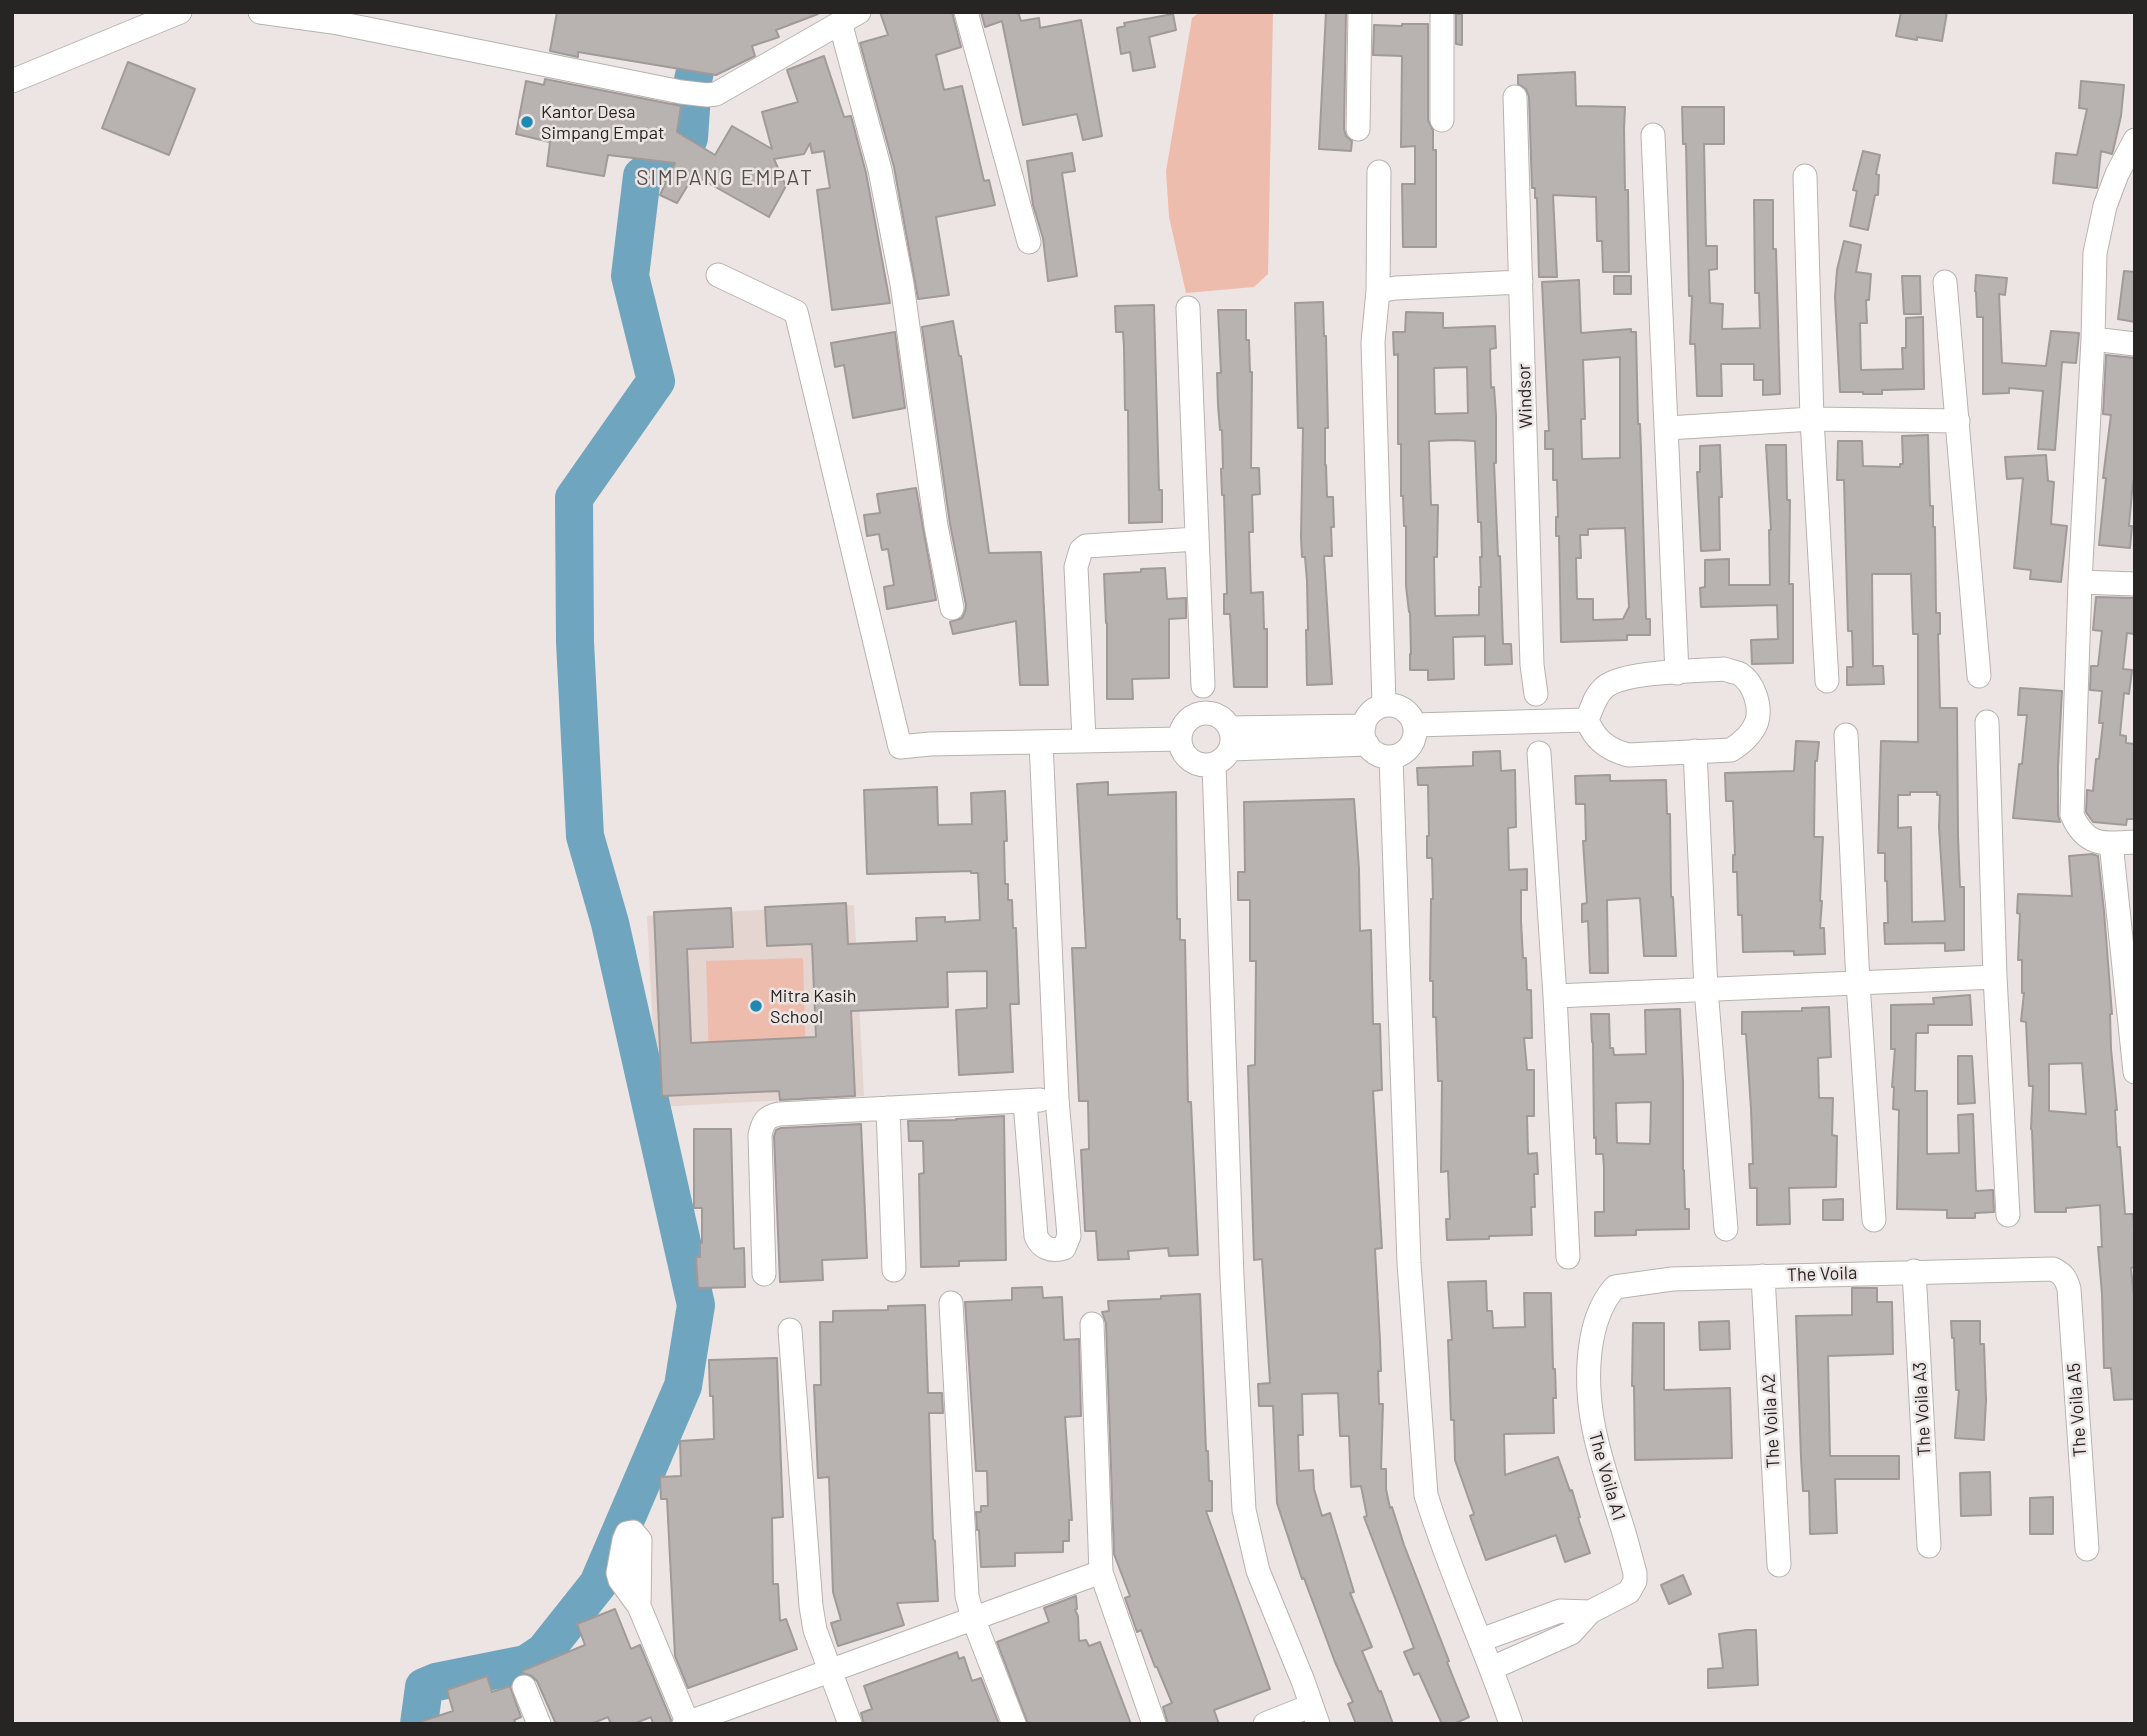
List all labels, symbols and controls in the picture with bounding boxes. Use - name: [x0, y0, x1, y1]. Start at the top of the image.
- place label: Kantor Desa Simpang Empat: [541, 101, 664, 144]
- marker: Kantor Desa Simpang Empat: [519, 114, 535, 130]
- district label: SIMPANG EMPAT: [638, 165, 812, 191]
- street label: Windsor: [1513, 363, 1537, 429]
- place label: Mitra Kasih School: [770, 985, 856, 1028]
- marker: Mitra Kasih School: [748, 998, 764, 1014]
- street label: The Voila: [1786, 1262, 1858, 1286]
- street label: The Voila A3: [1909, 1361, 1935, 1457]
- street label: The Voila A5: [2063, 1362, 2091, 1458]
- street label: The Voila A2: [1758, 1373, 1784, 1469]
- street label: The Voila A1: [1584, 1429, 1630, 1523]

